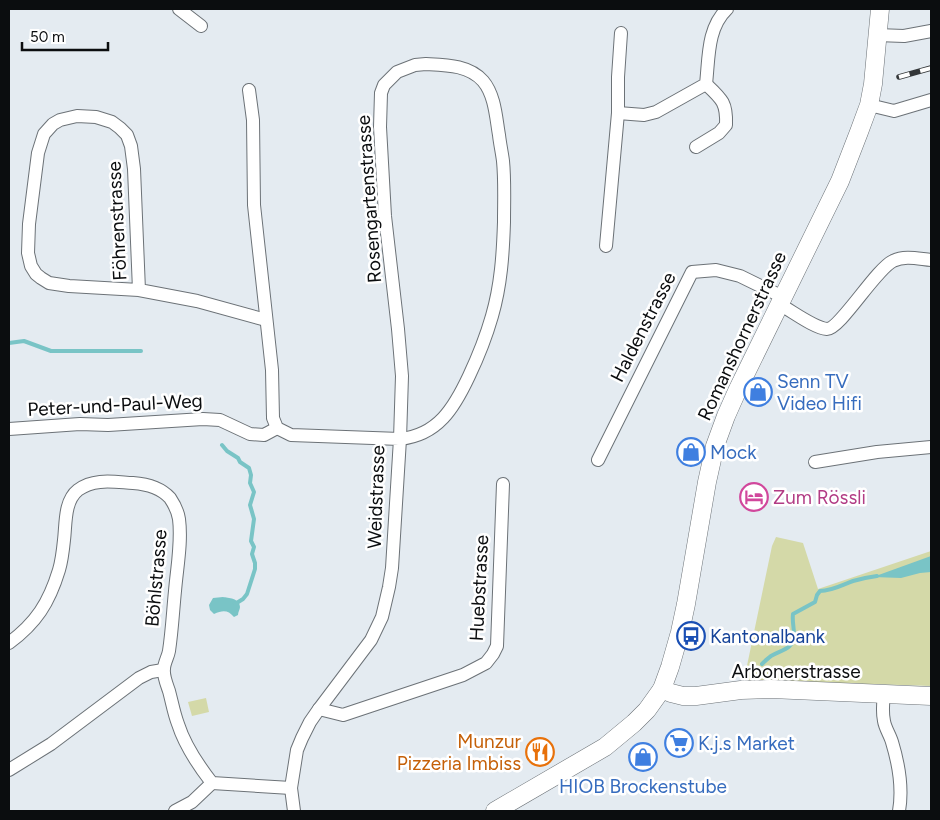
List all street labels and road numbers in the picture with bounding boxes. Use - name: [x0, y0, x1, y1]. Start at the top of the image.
- street label: Rosengartenstrasse: [352, 114, 386, 284]
- street label: Föhrenstrasse: [102, 161, 132, 281]
- street label: Romanshornerstrasse: [693, 248, 791, 424]
- street label: Haldenstrasse: [605, 268, 681, 386]
- street label: Peter-und-Paul-Weg: [27, 389, 203, 421]
- street label: Weidstrasse: [363, 445, 389, 549]
- street label: Böhlstrasse: [140, 528, 172, 628]
- street label: Huebstrasse: [465, 534, 493, 642]
- street label: Arbonerstrasse: [731, 660, 861, 683]

